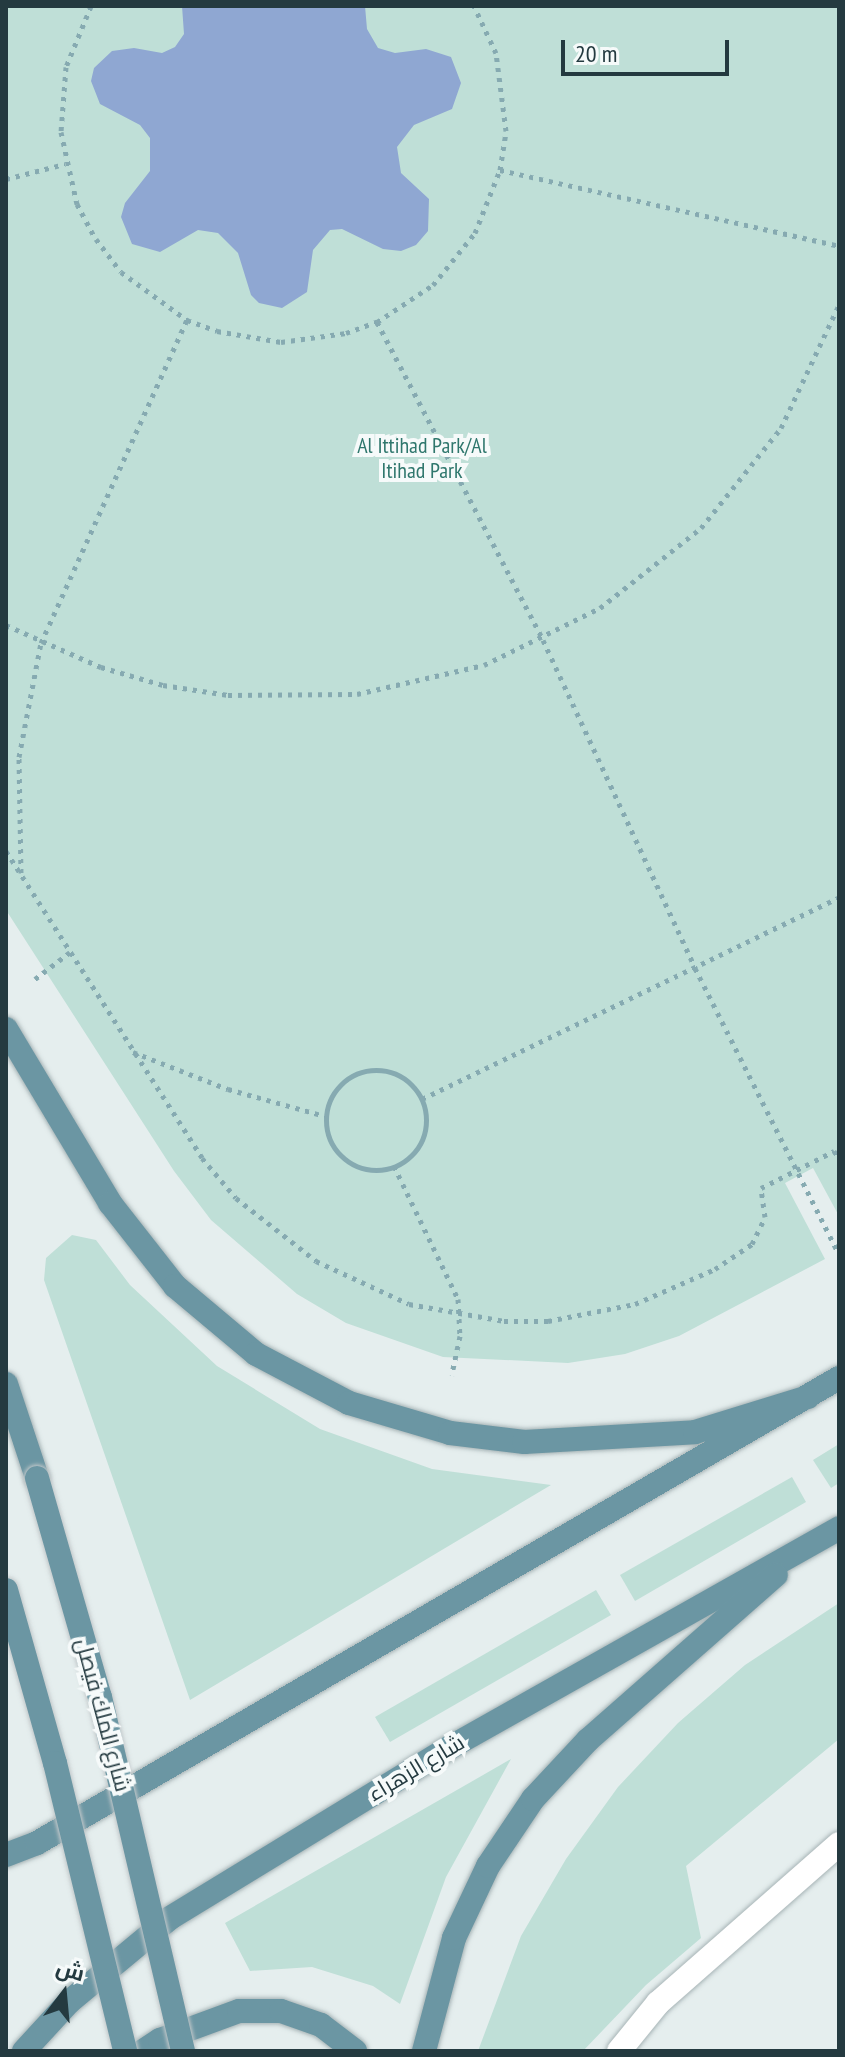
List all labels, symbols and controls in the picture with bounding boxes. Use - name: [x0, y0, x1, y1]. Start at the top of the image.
- scale bar: [565, 24, 733, 74]
- text: 20 m: [575, 38, 617, 69]
- park label: Al Ittihad Park/Al Itihad Park: [357, 432, 487, 484]
- street label: شارع الملك فيصل: [70, 1636, 136, 1794]
- street label: شارع الزهراء: [363, 1729, 469, 1807]
- north arrow: [24, 1953, 104, 2033]
- text: ش: [53, 1953, 88, 1987]

